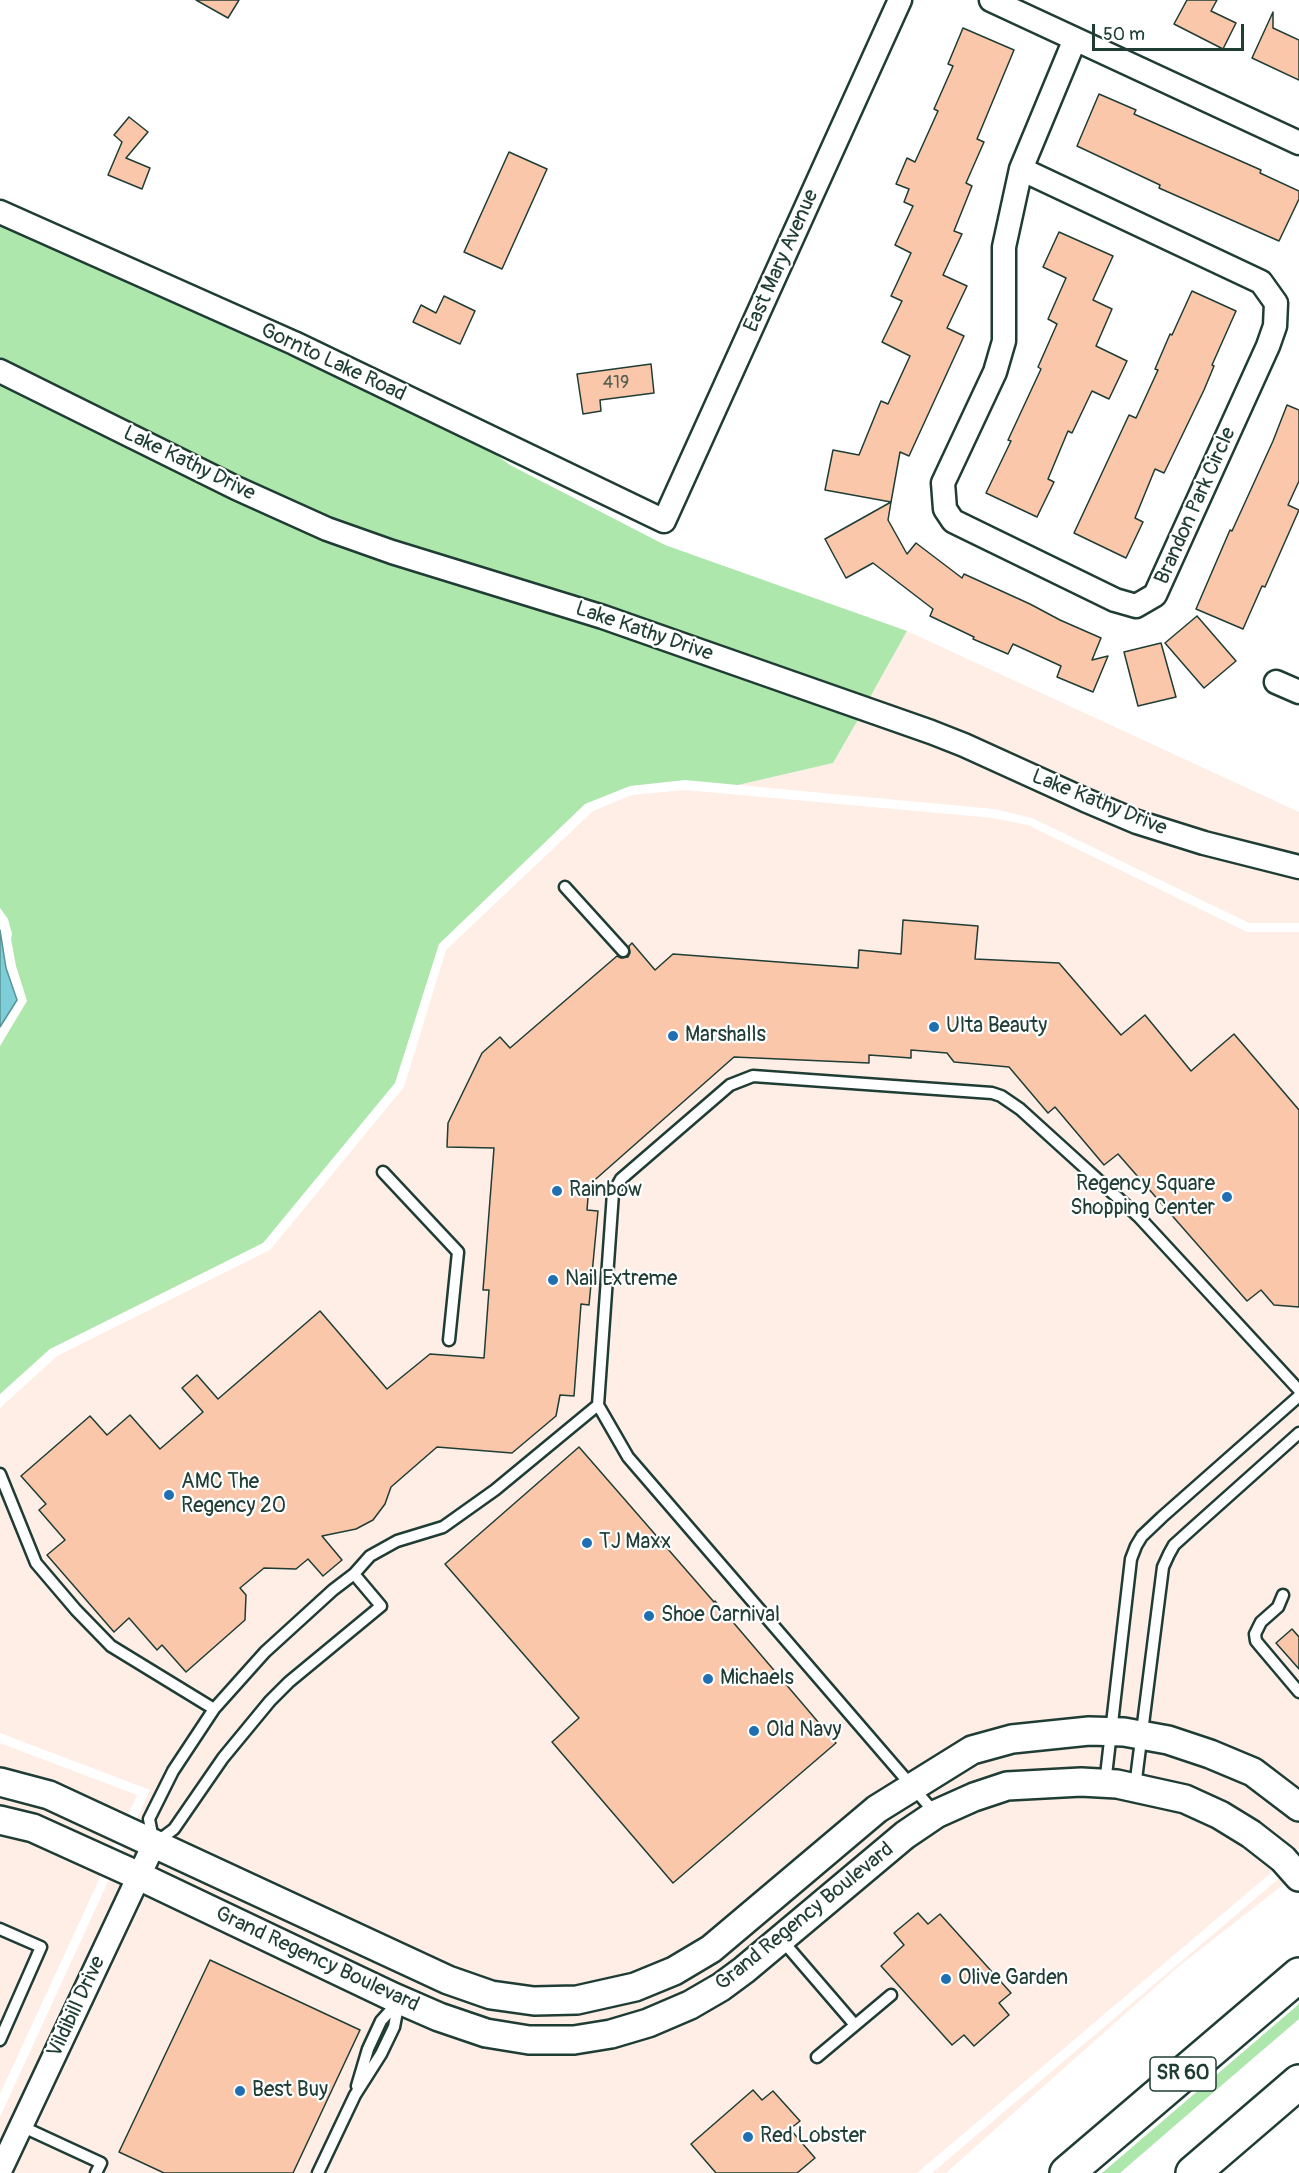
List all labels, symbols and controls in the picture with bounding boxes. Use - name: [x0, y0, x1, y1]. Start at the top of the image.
- scale bar: [1095, 12, 1246, 50]
- text: 50 m: [1103, 23, 1145, 46]
- street label: East Mary Avenue: [739, 186, 825, 336]
- street label: Gornto Lake Road: [256, 318, 410, 408]
- house number: 419: [603, 372, 629, 394]
- street label: Lake Kathy Drive: [119, 421, 259, 507]
- street label: Brandon Park Circle: [1150, 424, 1242, 588]
- street label: Lake Kathy Drive: [572, 597, 716, 667]
- street label: Lake Kathy Drive: [1028, 764, 1170, 842]
- place label: Ulta Beauty: [946, 1014, 1047, 1040]
- marker: Ulta Beauty: [927, 1020, 941, 1034]
- place label: Marshalls: [685, 1023, 766, 1049]
- marker: Marshalls: [666, 1029, 680, 1043]
- place label: Regency Square Shopping Center: [1070, 1172, 1215, 1222]
- place label: Rainbow: [569, 1178, 642, 1204]
- marker: Rainbow: [550, 1184, 564, 1198]
- marker: Regency Square Shopping Center: [1220, 1190, 1234, 1204]
- place label: Nail Extreme: [565, 1267, 677, 1293]
- marker: Nail Extreme: [546, 1273, 560, 1287]
- place label: AMC The Regency 20: [181, 1470, 286, 1520]
- marker: AMC The Regency 20: [162, 1488, 176, 1502]
- place label: TJ Maxx: [599, 1530, 671, 1556]
- marker: TJ Maxx: [580, 1536, 594, 1550]
- place label: Shoe Carnival: [661, 1603, 780, 1629]
- marker: Shoe Carnival: [642, 1609, 656, 1623]
- place label: Michaels: [720, 1666, 794, 1692]
- marker: Michaels: [701, 1672, 715, 1686]
- place label: Old Navy: [766, 1718, 842, 1744]
- marker: Old Navy: [747, 1724, 761, 1738]
- street label: Grand Regency Boulevard: [711, 1837, 899, 1997]
- street label: Grand Regency Boulevard: [211, 1902, 423, 2018]
- street label: Vildibill Drive: [43, 1952, 111, 2062]
- place label: Olive Garden: [958, 1966, 1068, 1992]
- marker: Olive Garden: [939, 1972, 953, 1986]
- road number: SR 60: [1150, 2057, 1216, 2091]
- place label: Best Buy: [252, 2078, 328, 2104]
- marker: Best Buy: [233, 2084, 247, 2098]
- place label: Red Lobster: [760, 2124, 866, 2150]
- marker: Red Lobster: [741, 2130, 755, 2144]

